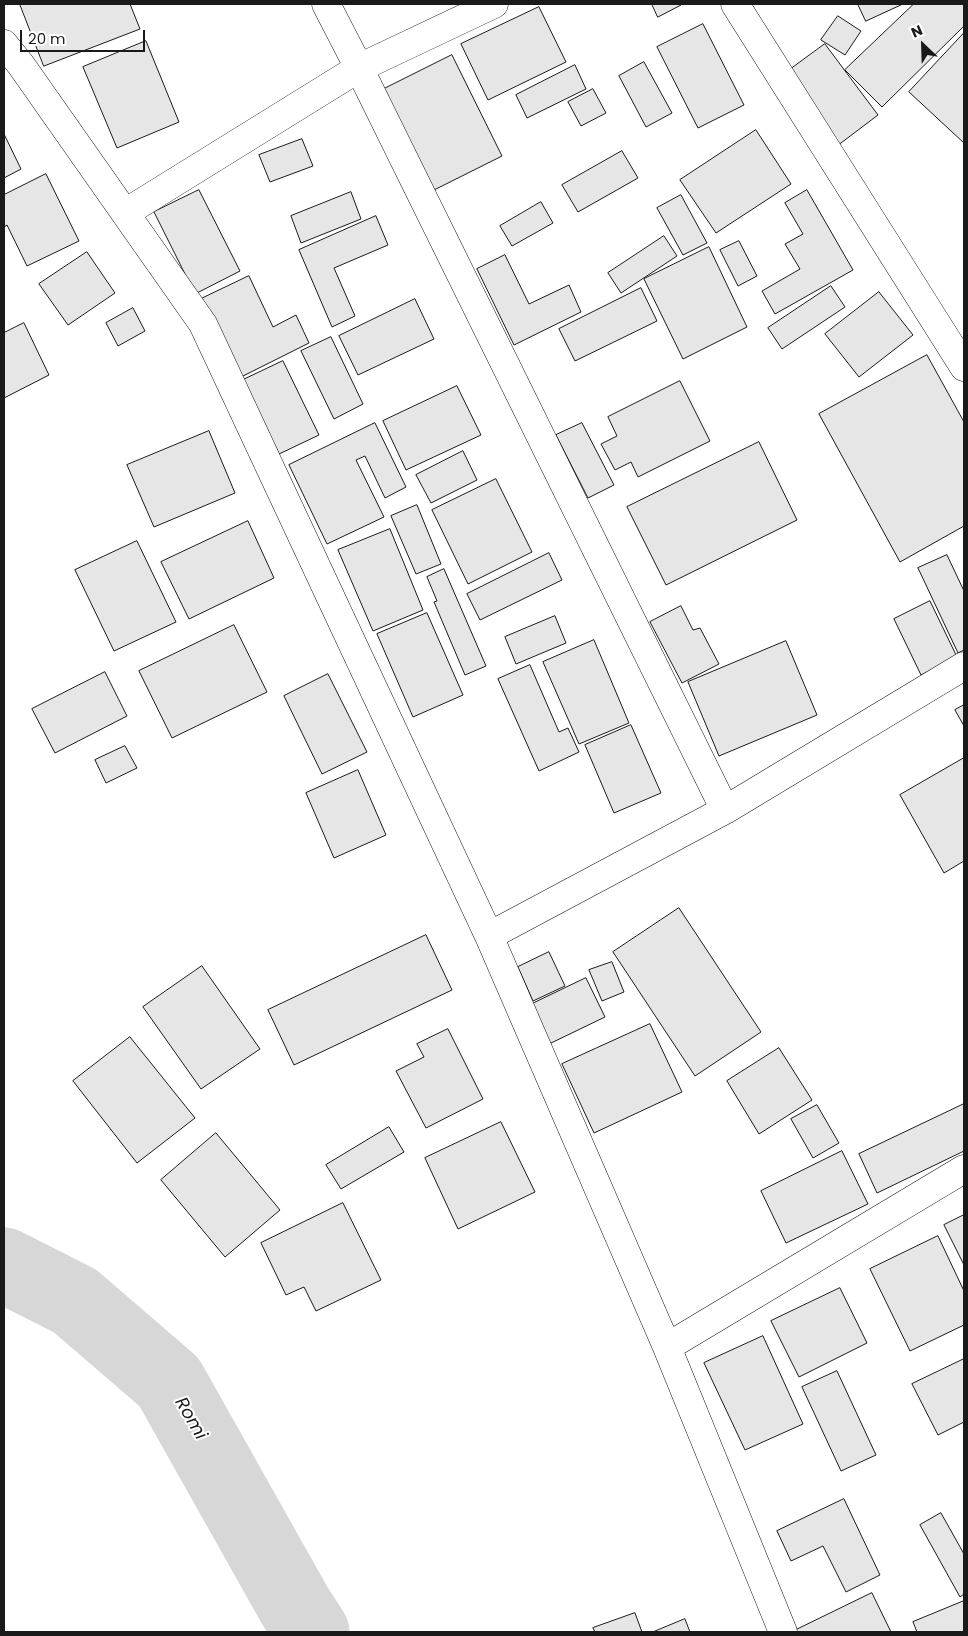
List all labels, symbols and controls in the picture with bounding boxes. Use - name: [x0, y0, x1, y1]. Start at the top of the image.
- scale bar: [22, 20, 148, 52]
- north arrow: [898, 20, 948, 70]
- text: N: [908, 20, 926, 43]
- text: 20 m: [28, 28, 66, 49]
- water label: Romi: [169, 1394, 211, 1444]

